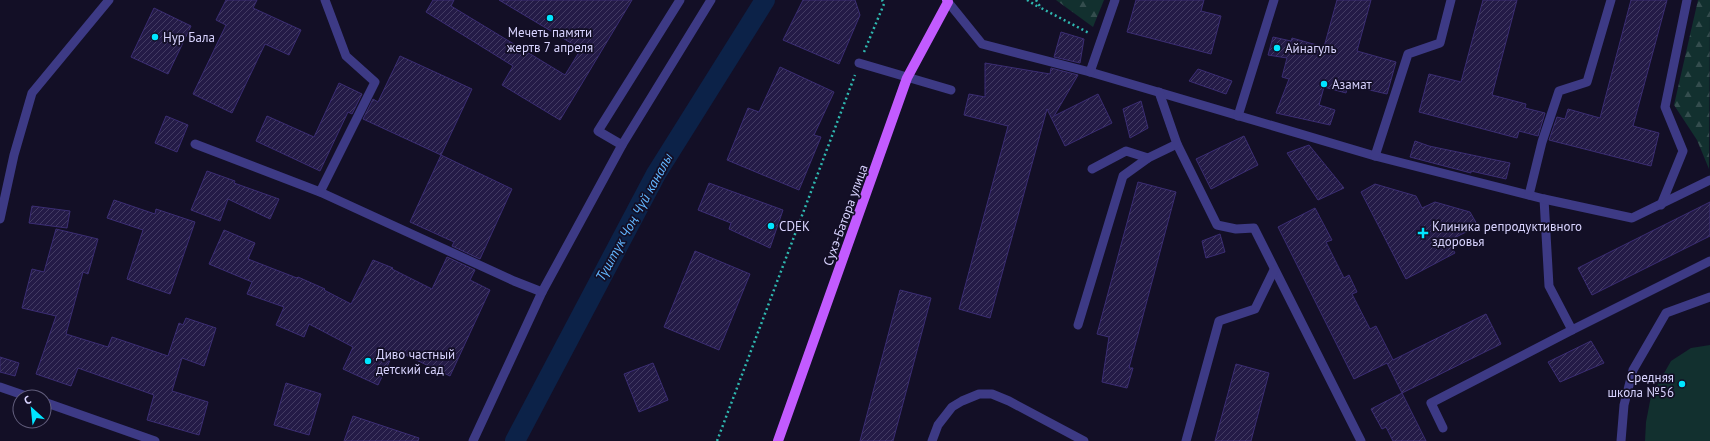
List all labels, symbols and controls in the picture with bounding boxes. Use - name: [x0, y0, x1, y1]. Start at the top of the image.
- marker: Мечеть памяти жертв 7 апреля: [545, 13, 555, 23]
- place label: Мечеть памяти жертв 7 апреля: [507, 24, 593, 56]
- place label: Нур Бала: [163, 29, 215, 46]
- marker: Нур Бала: [150, 32, 160, 42]
- place label: Айнагуль: [1285, 40, 1336, 57]
- marker: Айнагуль: [1272, 43, 1282, 53]
- place label: Азамат: [1332, 76, 1373, 93]
- marker: Азамат: [1319, 79, 1329, 89]
- water label: Түштүк Чоң Чүй каналы: [591, 150, 677, 284]
- street label: Сухэ-Батора улица: [819, 162, 872, 268]
- place label: CDEK: [779, 218, 810, 235]
- place label: Клиника репродуктивного здоровья: [1432, 218, 1582, 250]
- marker: CDEK: [766, 221, 776, 231]
- marker: Клиника репродуктивного здоровья: [1417, 227, 1429, 239]
- place label: Диво частный детский сад: [376, 346, 455, 378]
- marker: Диво частный детский сад: [363, 356, 373, 366]
- place label: Средняя школа №56: [1608, 369, 1674, 401]
- marker: Средняя школа №56: [1677, 379, 1687, 389]
- north arrow: [12, 389, 52, 429]
- text: С: [22, 392, 33, 408]

